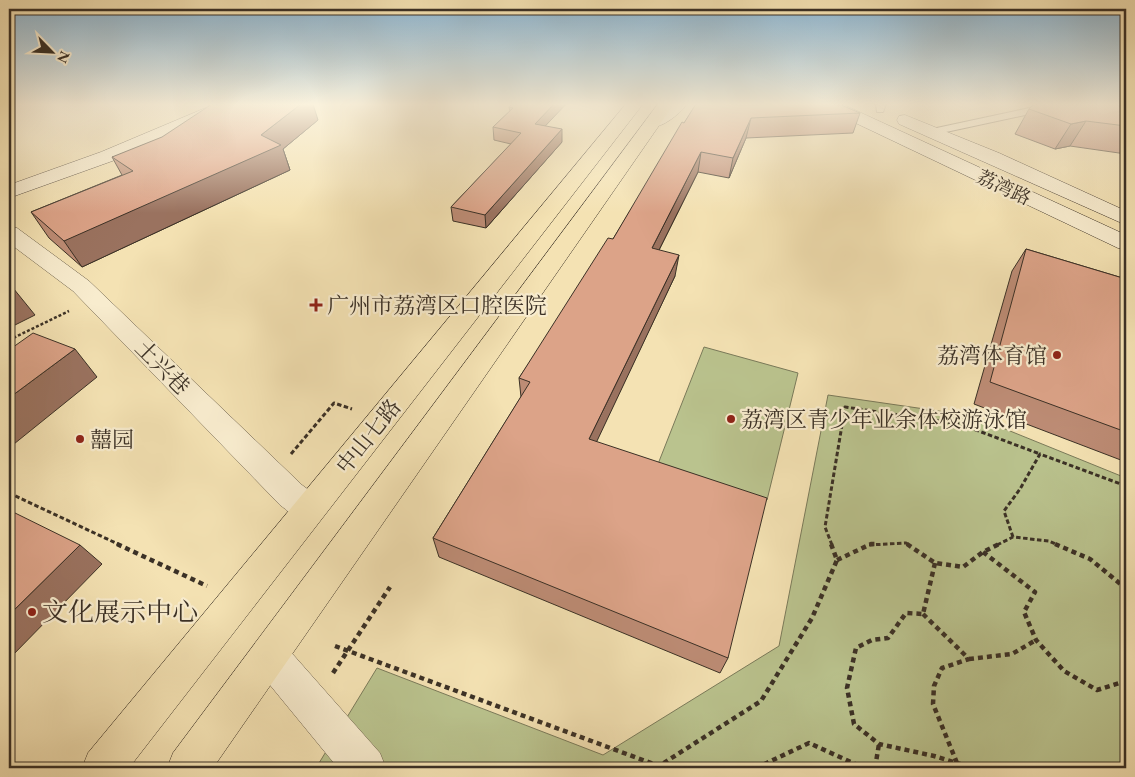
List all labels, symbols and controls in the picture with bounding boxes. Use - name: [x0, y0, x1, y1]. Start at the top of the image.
- north arrow: [28, 28, 78, 78]
- text: N: [53, 48, 74, 67]
- street label: 荔湾路: [973, 164, 1035, 211]
- place label: 广州市荔湾区口腔医院: [327, 291, 547, 320]
- marker: 广州市荔湾区口腔医院: [309, 298, 323, 312]
- street label: 土兴巷: [129, 334, 196, 401]
- place label: 荔湾体育馆: [937, 341, 1047, 370]
- marker: 荔湾体育馆: [1051, 349, 1063, 361]
- street label: 中山七路: [329, 393, 407, 480]
- place label: 荔湾区青少年业余体校游泳馆: [741, 405, 1027, 434]
- marker: 荔湾区青少年业余体校游泳馆: [725, 413, 737, 425]
- place label: 囍园: [90, 425, 134, 454]
- marker: 囍园: [74, 433, 86, 445]
- place label: 文化展示中心: [42, 595, 198, 629]
- marker: 文化展示中心: [26, 606, 38, 618]

